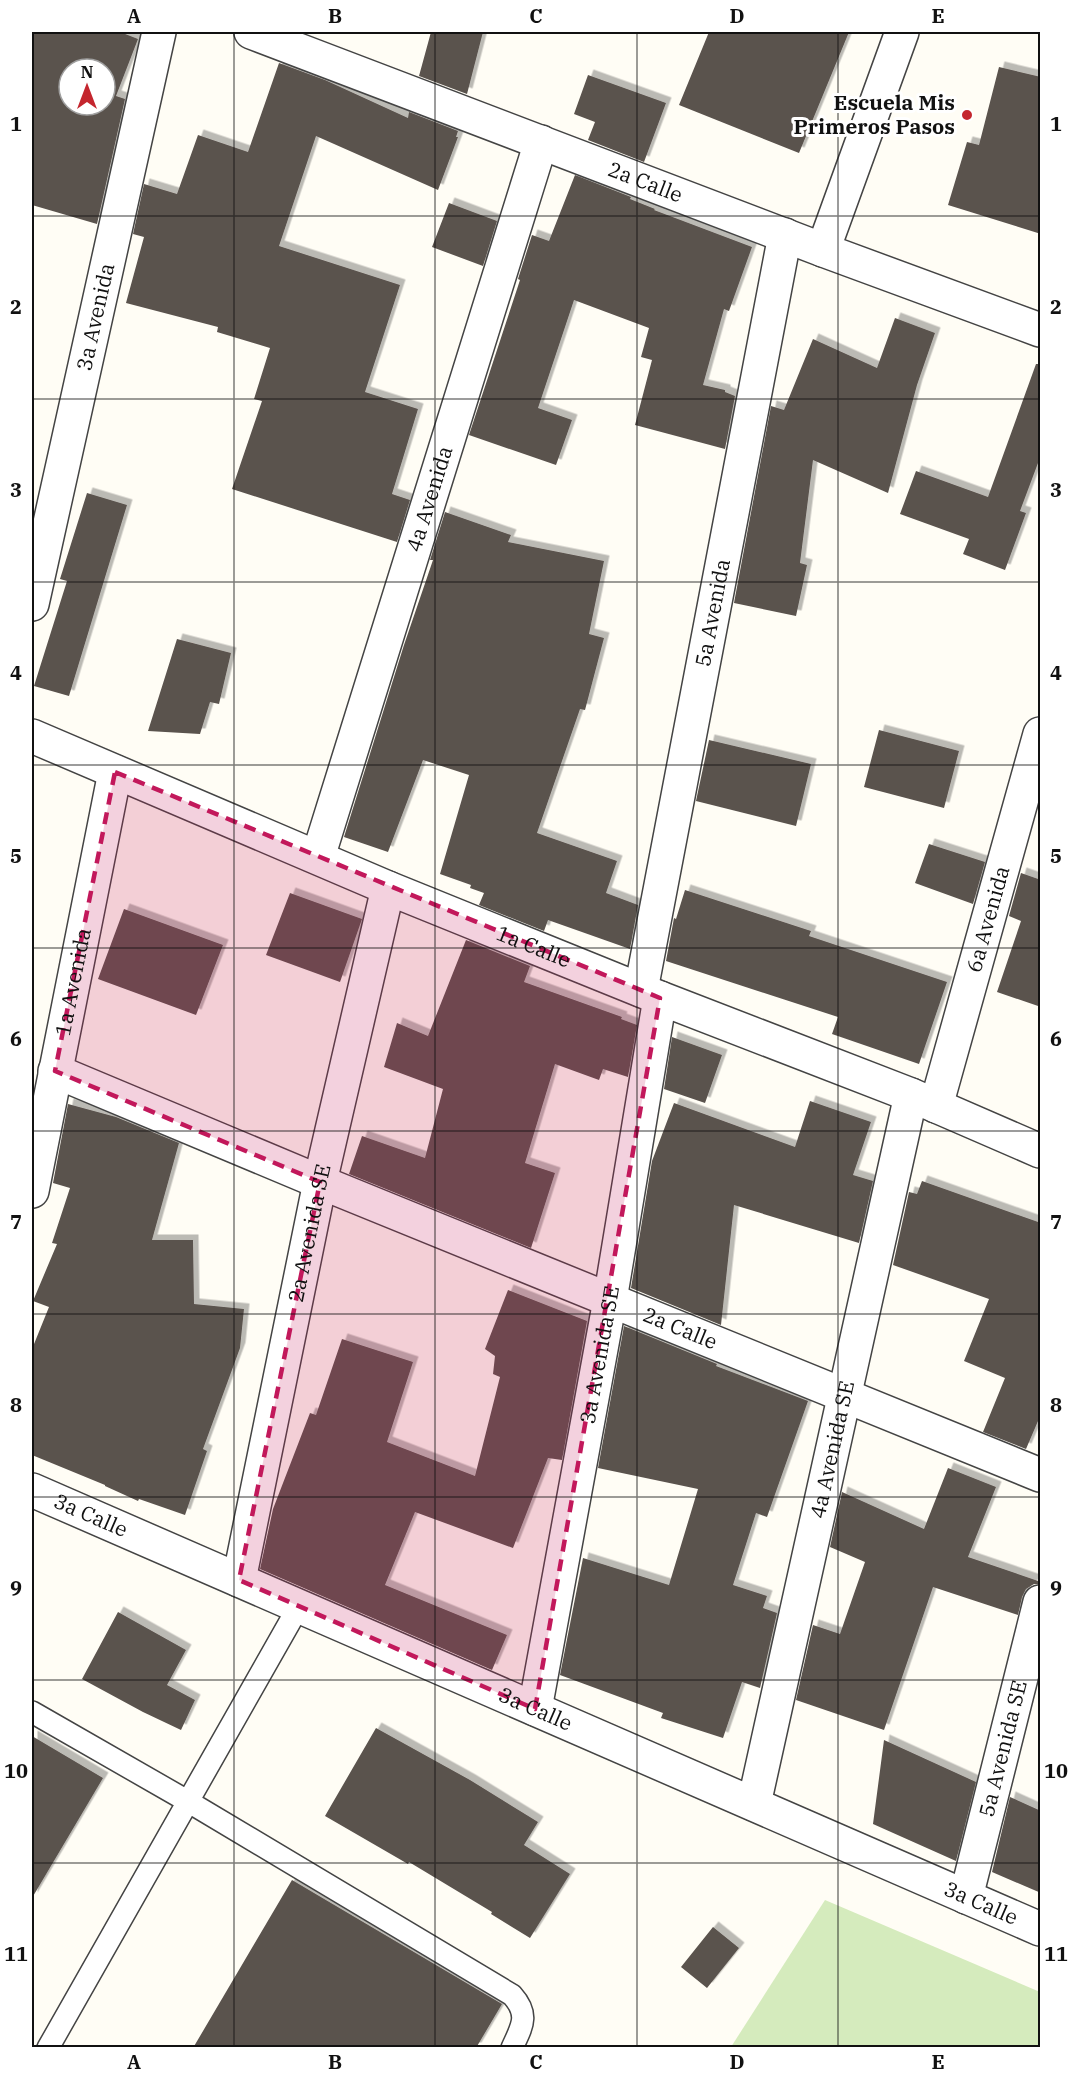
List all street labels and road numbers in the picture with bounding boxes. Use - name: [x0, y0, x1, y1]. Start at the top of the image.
- street label: 2a Calle: [604, 154, 687, 208]
- street label: 3a Avenida: [69, 260, 120, 373]
- street label: 4a Avenida: [399, 442, 458, 555]
- street label: 5a Avenida: [688, 556, 736, 669]
- street label: 6a Avenida: [959, 862, 1015, 975]
- street label: 1a Calle: [493, 918, 575, 973]
- street label: 1a Avenida: [48, 925, 97, 1038]
- street label: 2a Avenida SE: [281, 1161, 337, 1304]
- street label: 3a Avenida SE: [573, 1283, 625, 1426]
- street label: 2a Calle: [639, 1300, 722, 1355]
- street label: 4a Avenida SE: [803, 1378, 860, 1521]
- street label: 3a Calle: [50, 1486, 132, 1543]
- street label: 5a Avenida SE: [972, 1677, 1033, 1820]
- street label: 3a Calle: [495, 1680, 577, 1737]
- street label: 3a Calle: [940, 1874, 1023, 1931]

